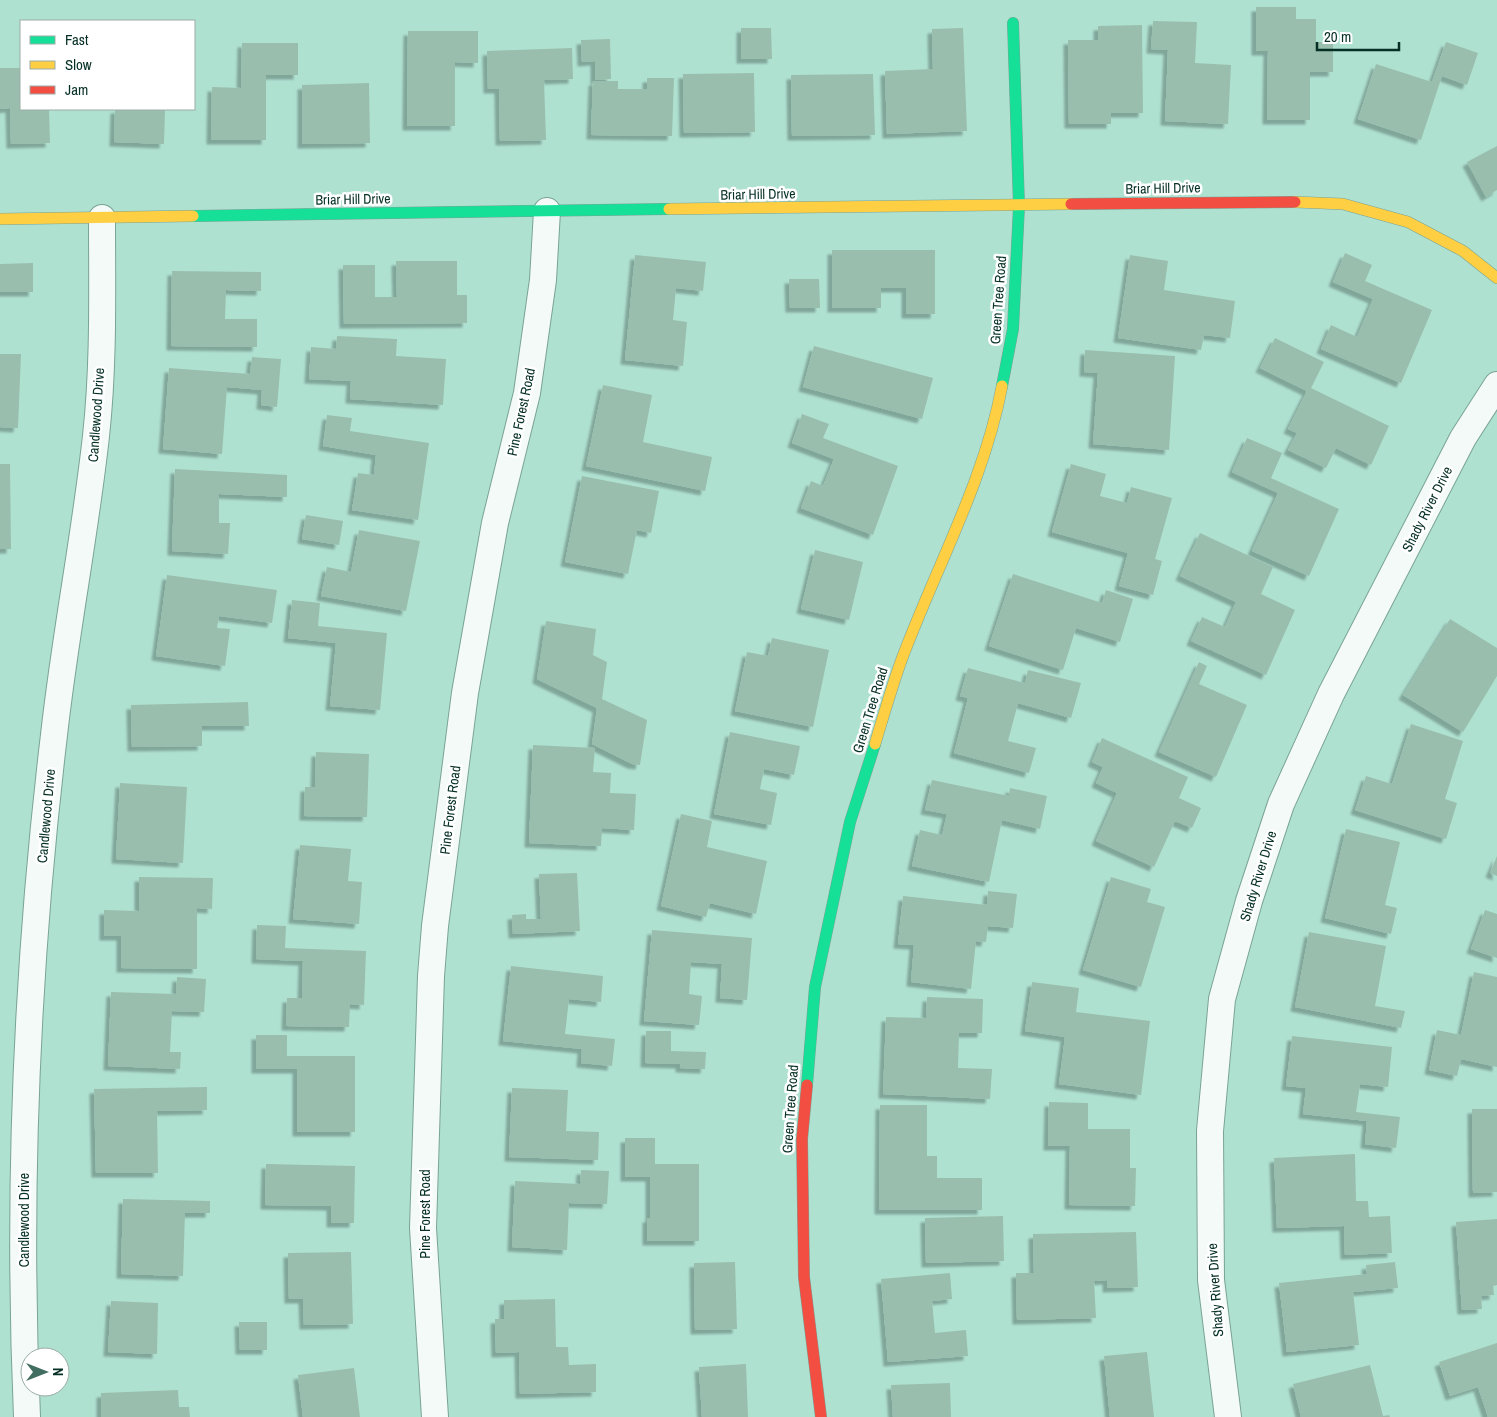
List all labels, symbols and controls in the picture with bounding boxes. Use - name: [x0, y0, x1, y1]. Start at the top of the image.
- legend: [20, 20, 195, 110]
- scale bar: [1317, 20, 1400, 52]
- text: 20 m: [1324, 26, 1351, 47]
- text: Fast: [65, 29, 89, 50]
- text: Slow: [65, 54, 92, 75]
- text: Jam: [65, 79, 88, 100]
- street label: Briar Hill Drive: [1125, 178, 1201, 198]
- street label: Briar Hill Drive: [720, 184, 796, 204]
- street label: Briar Hill Drive: [315, 189, 391, 209]
- street label: Green Tree Road: [986, 255, 1010, 345]
- street label: Pine Forest Road: [503, 366, 539, 458]
- street label: Candlewood Drive: [84, 367, 108, 463]
- street label: Shady River Drive: [1398, 463, 1456, 555]
- street label: Green Tree Road: [848, 665, 892, 755]
- street label: Pine Forest Road: [436, 765, 464, 855]
- street label: Candlewood Drive: [33, 768, 59, 864]
- street label: Shady River Drive: [1236, 829, 1280, 923]
- street label: Green Tree Road: [778, 1064, 802, 1154]
- street label: Pine Forest Road: [416, 1169, 434, 1259]
- street label: Candlewood Drive: [15, 1173, 33, 1267]
- street label: Shady River Drive: [1203, 1243, 1227, 1337]
- north arrow: [20, 1347, 70, 1397]
- text: N: [49, 1368, 67, 1376]

